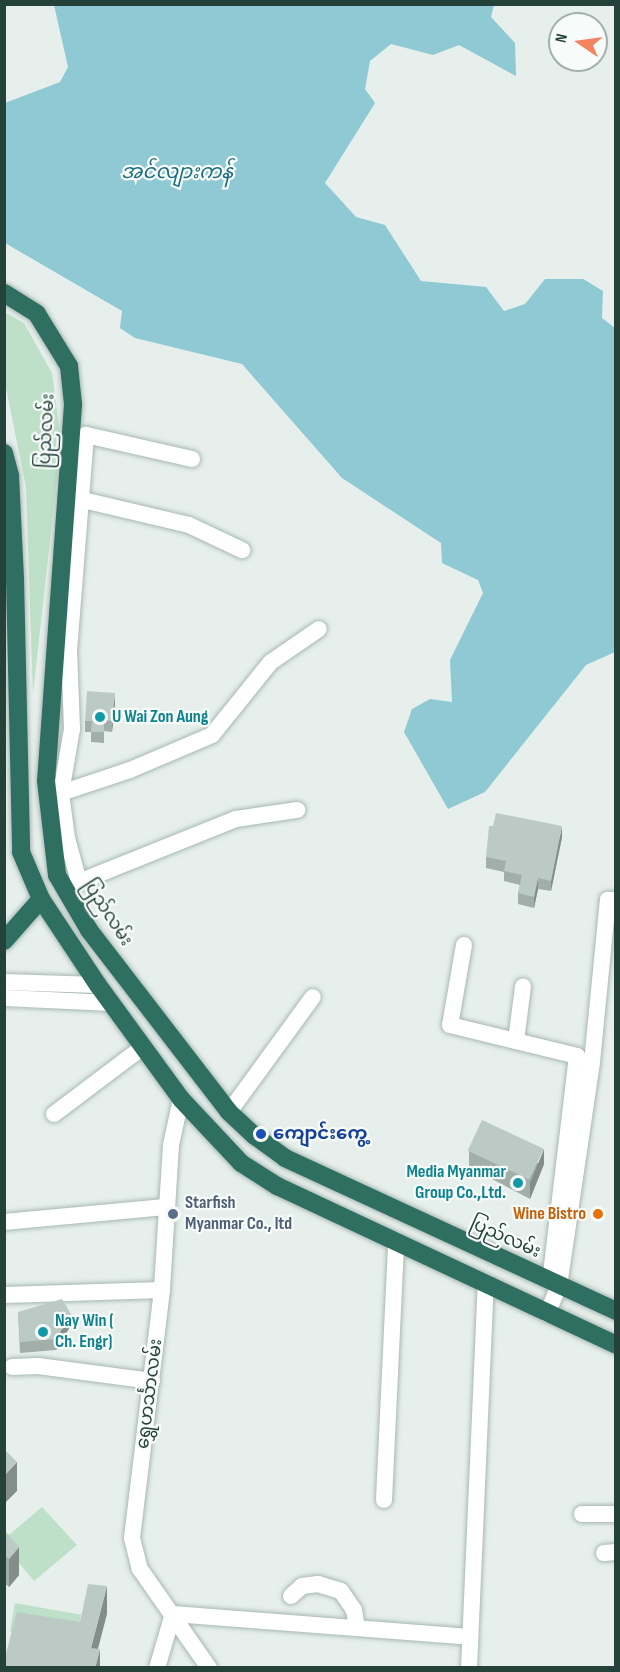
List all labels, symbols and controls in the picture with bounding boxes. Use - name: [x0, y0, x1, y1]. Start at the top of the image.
- north arrow: [548, 12, 608, 72]
- text: N: [552, 32, 572, 45]
- water label: အင်လျားကန်: [121, 160, 233, 184]
- street label: ပြည်လမ်း: [34, 393, 60, 469]
- place label: U Wai Zon Aung: [112, 706, 208, 728]
- marker: U Wai Zon Aung: [93, 710, 107, 724]
- street label: ပြည်လမ်း: [78, 876, 136, 950]
- place label: ကျောင်းကွေ့: [273, 1123, 367, 1145]
- marker: ကျောင်းကွေ့: [254, 1127, 268, 1141]
- place label: Media Myanmar Group Co.,Ltd.: [406, 1162, 506, 1204]
- marker: Media Myanmar Group Co.,Ltd.: [511, 1176, 525, 1190]
- place label: Starfish Myanmar Co., ltd: [185, 1193, 292, 1236]
- place label: Wine Bistro: [513, 1203, 586, 1225]
- marker: Starfish Myanmar Co., ltd: [166, 1207, 180, 1221]
- marker: Wine Bistro: [591, 1207, 605, 1221]
- street label: ပြည်လမ်း: [466, 1213, 544, 1263]
- place label: Nay Win ( Ch. Engr): [55, 1311, 113, 1354]
- marker: Nay Win ( Ch. Engr): [36, 1325, 50, 1339]
- street label: ရွှေဟင်္သာလမ်း: [133, 1338, 167, 1450]

